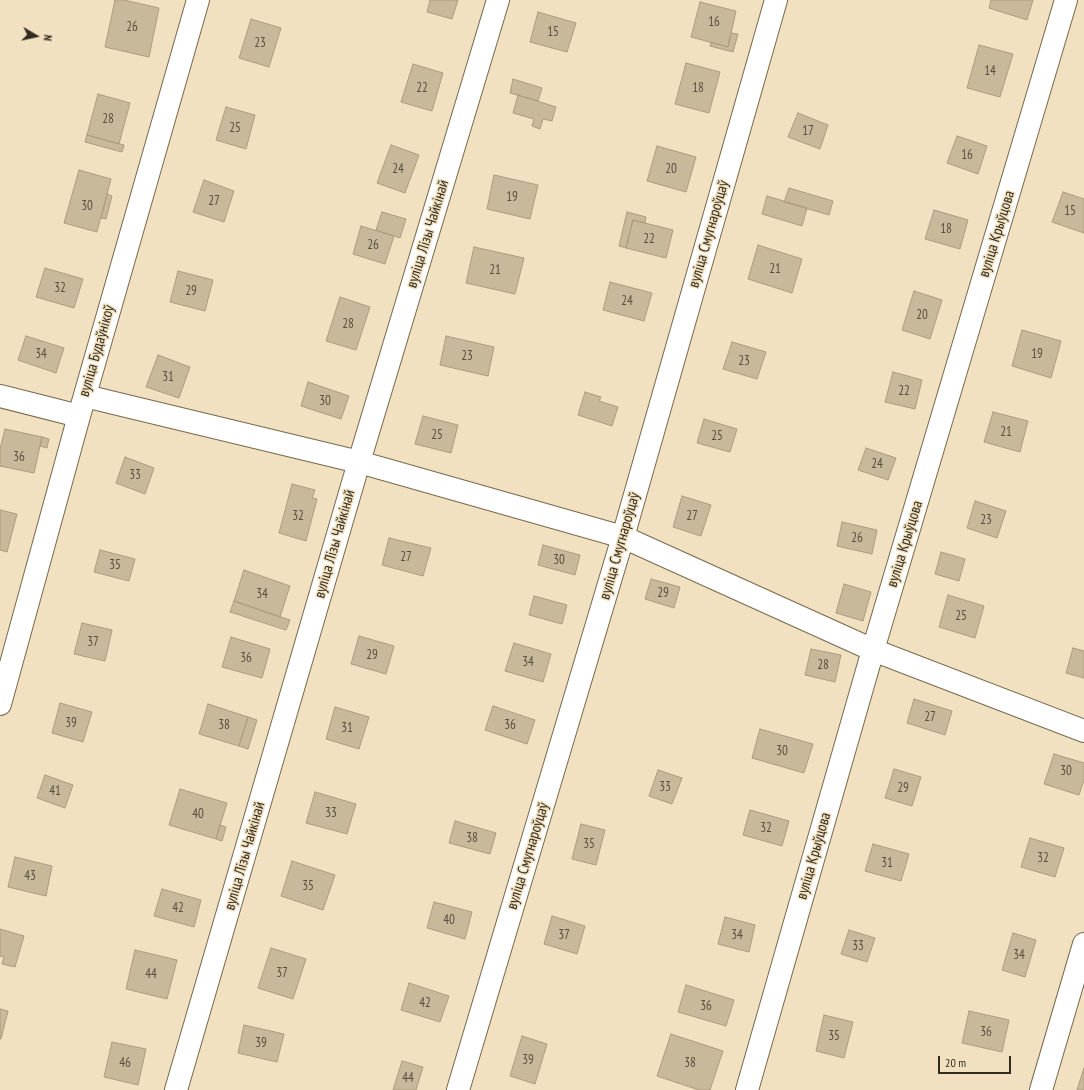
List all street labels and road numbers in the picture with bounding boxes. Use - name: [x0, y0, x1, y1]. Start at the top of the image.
- street label: вуліца Лізы Чайкінай: [403, 178, 453, 290]
- street label: вуліца Смугнароўцаў: [685, 178, 733, 290]
- street label: вуліца Крыўцова: [975, 189, 1019, 279]
- street label: вуліца Будаўнікоў: [75, 303, 119, 399]
- street label: вуліца Лізы Чайкінай: [311, 488, 359, 600]
- street label: вуліца Смугнароўцаў: [596, 490, 644, 602]
- street label: вуліца Крыўцова: [883, 499, 927, 589]
- street label: вуліца Лізы Чайкінай: [221, 800, 269, 912]
- street label: вуліца Смугнароўцаў: [503, 800, 553, 912]
- street label: вуліца Крыўцова: [793, 811, 835, 901]

